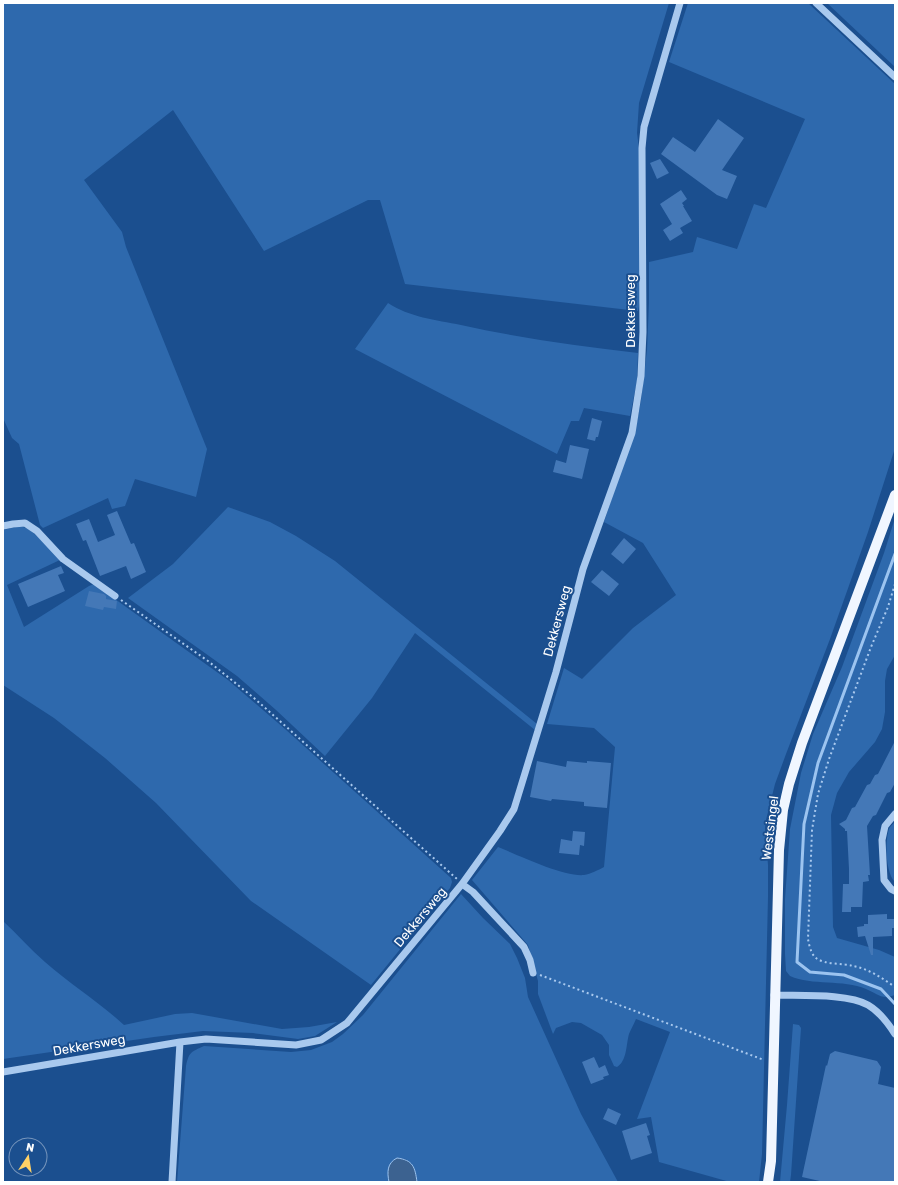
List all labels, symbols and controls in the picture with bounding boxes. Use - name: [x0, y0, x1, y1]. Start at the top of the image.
- street label: Dekkersweg: [623, 274, 639, 348]
- street label: Dekkersweg: [540, 584, 575, 659]
- street label: Westsingel: [759, 795, 782, 861]
- street label: Dekkersweg: [391, 884, 450, 951]
- street label: Dekkersweg: [52, 1031, 127, 1060]
- north arrow: [8, 1137, 48, 1177]
- text: N: [25, 1141, 35, 1155]

